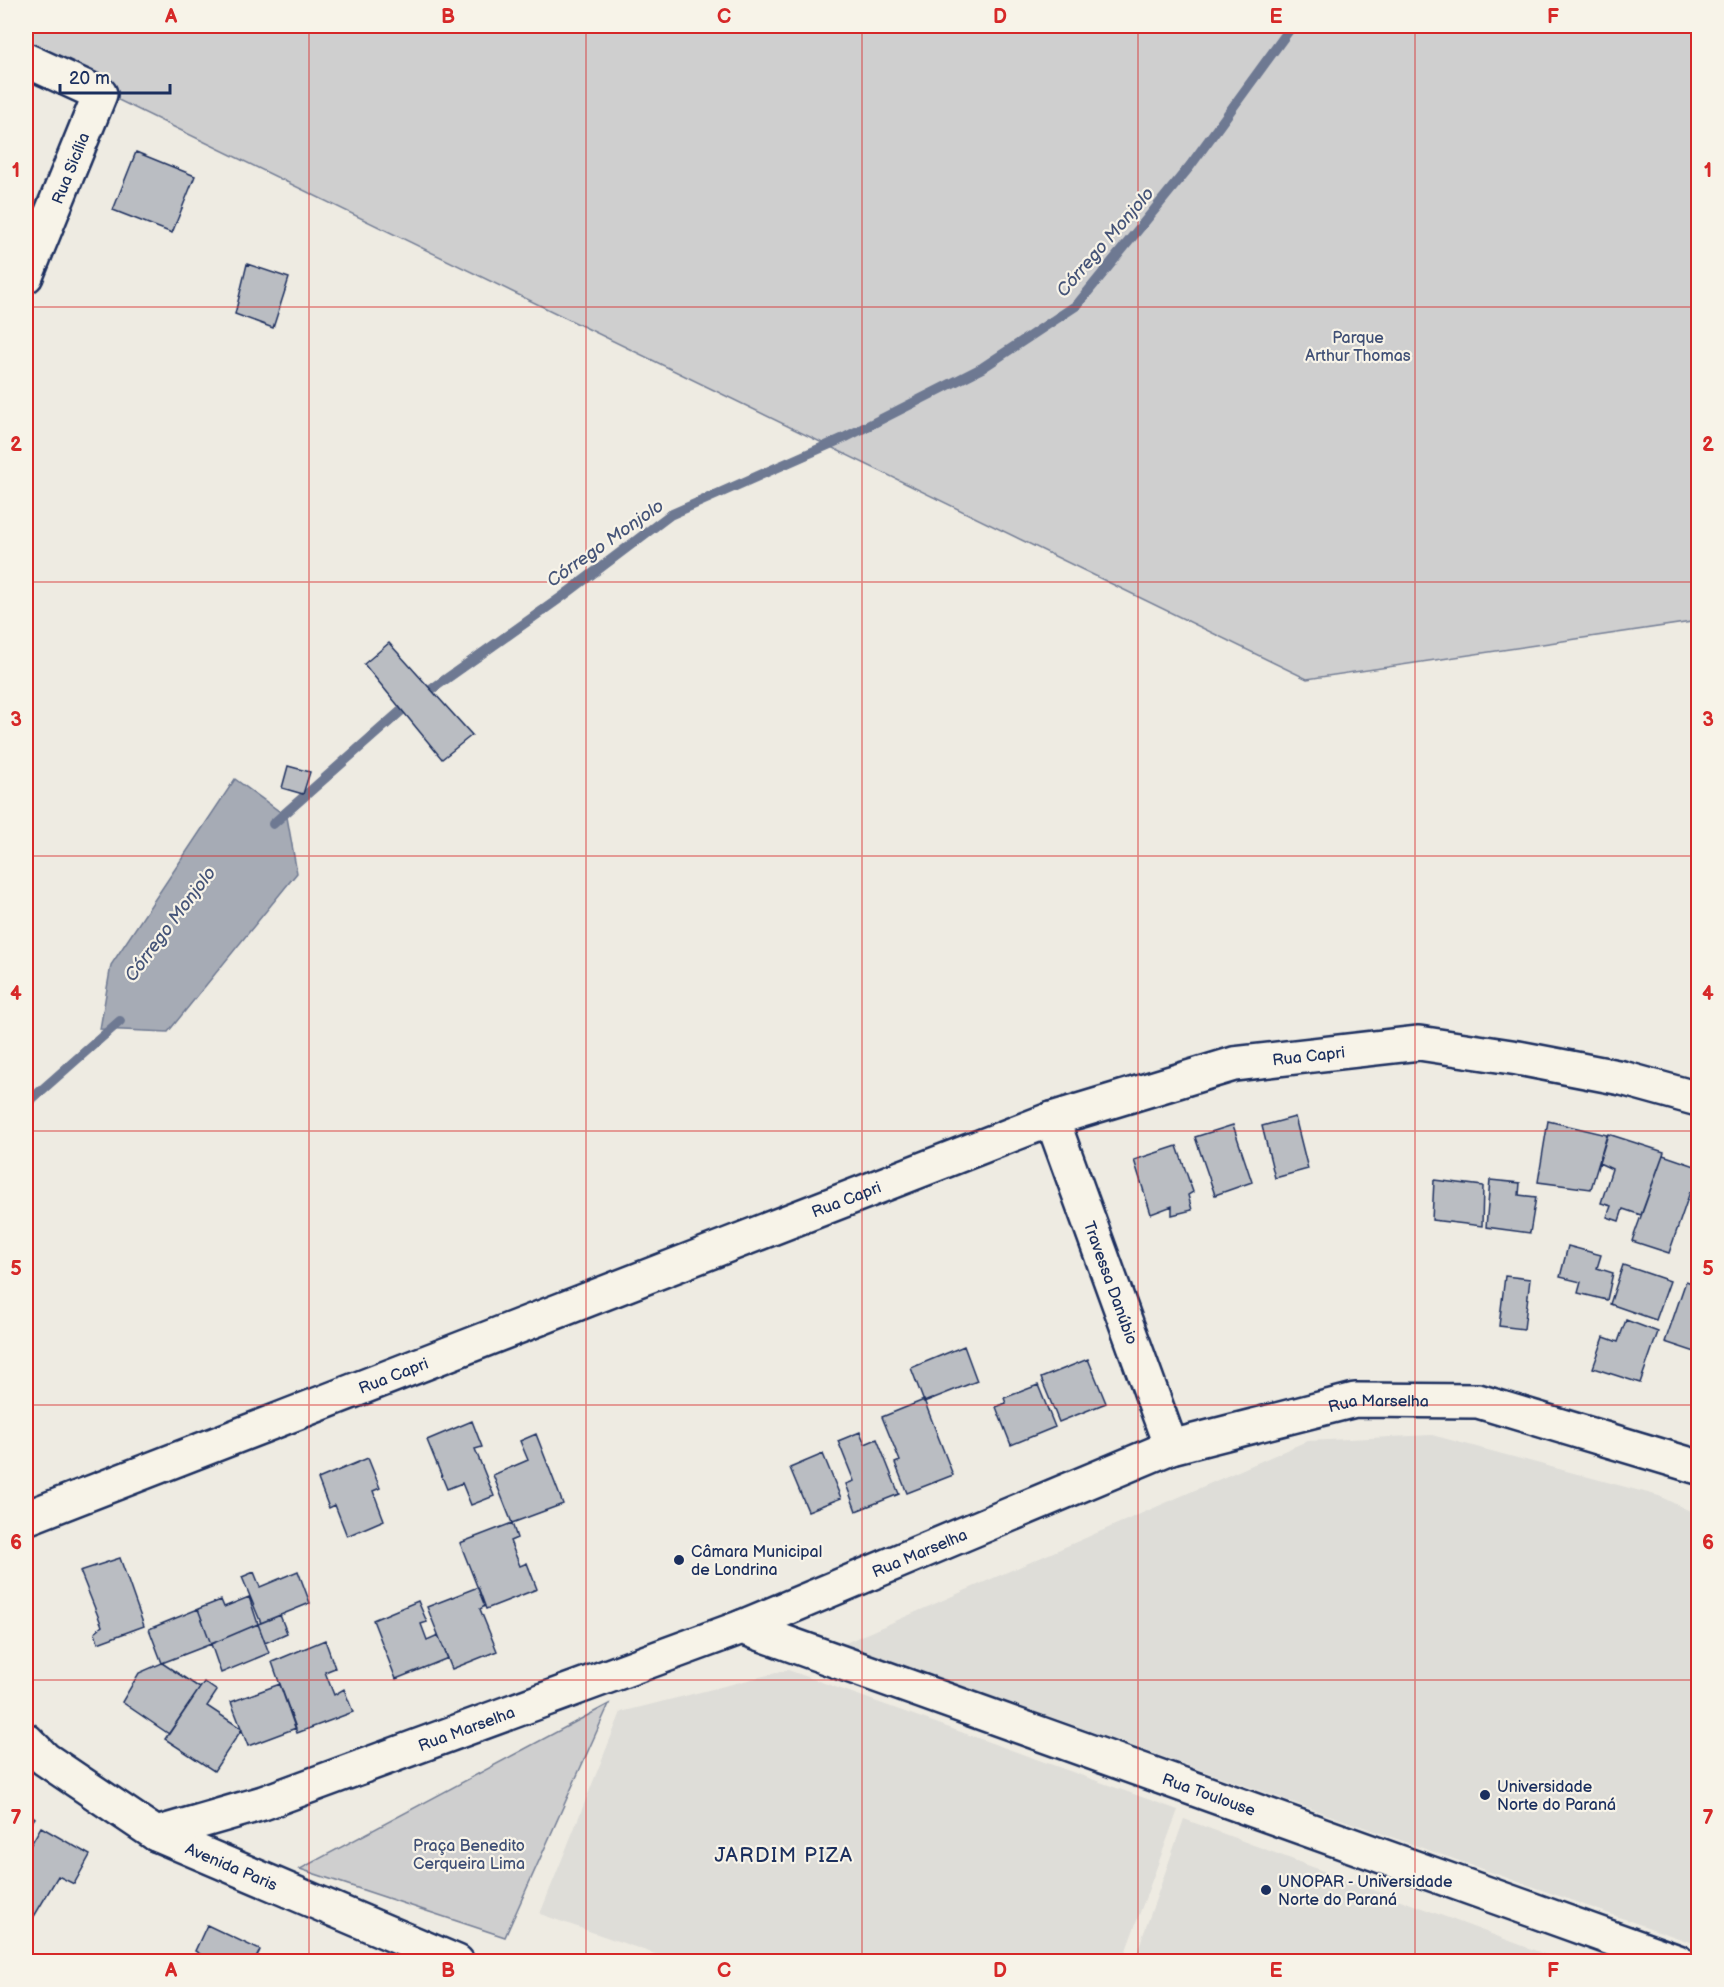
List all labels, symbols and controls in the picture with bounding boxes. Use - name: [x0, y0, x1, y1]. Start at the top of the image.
- text: A: [164, 5, 178, 29]
- text: B: [441, 5, 455, 29]
- text: C: [717, 5, 731, 29]
- text: D: [993, 5, 1007, 29]
- text: E: [1270, 5, 1283, 29]
- text: F: [1547, 5, 1559, 29]
- scale bar: [60, 57, 170, 95]
- text: 20 m: [69, 68, 110, 89]
- street label: Rua Sicília: [48, 130, 94, 207]
- text: 1: [12, 159, 20, 183]
- text: 1: [1704, 159, 1712, 183]
- water label: Córrego Monjolo: [1052, 183, 1159, 301]
- park label: Parque Arthur Thomas: [1305, 329, 1411, 366]
- text: 2: [10, 433, 22, 457]
- text: 2: [1702, 433, 1714, 457]
- water label: Córrego Monjolo: [543, 495, 668, 592]
- text: 3: [10, 708, 22, 732]
- text: 3: [1702, 708, 1714, 732]
- water label: Córrego Monjolo: [120, 863, 220, 986]
- text: 4: [10, 982, 22, 1006]
- text: 4: [1702, 982, 1714, 1006]
- street label: Rua Capri: [1271, 1043, 1346, 1071]
- street label: Rua Capri: [809, 1178, 884, 1223]
- street label: Travessa Danúbio: [1079, 1219, 1141, 1347]
- text: 5: [10, 1257, 22, 1281]
- text: 5: [1702, 1257, 1714, 1281]
- street label: Rua Capri: [356, 1355, 431, 1399]
- street label: Rua Marselha: [1326, 1392, 1429, 1417]
- street label: Rua Marselha: [870, 1526, 970, 1582]
- text: 6: [10, 1531, 22, 1555]
- text: 6: [1702, 1531, 1714, 1555]
- place label: Câmara Municipal de Londrina: [691, 1543, 822, 1580]
- marker: Câmara Municipal de Londrina: [672, 1553, 686, 1567]
- street label: Rua Marselha: [416, 1703, 518, 1756]
- street label: Rua Toulouse: [1159, 1770, 1258, 1821]
- place label: Universidade Norte do Paraná: [1497, 1778, 1616, 1815]
- marker: Universidade Norte do Paraná: [1478, 1788, 1492, 1802]
- text: 7: [10, 1806, 22, 1830]
- text: 7: [1702, 1806, 1714, 1830]
- park label: Praça Benedito Cerqueira Lima: [413, 1837, 525, 1874]
- street label: Avenida Paris: [182, 1840, 280, 1895]
- district label: JARDIM PIZA: [714, 1844, 854, 1868]
- place label: UNOPAR - Universidade Norte do Paraná: [1278, 1873, 1453, 1910]
- marker: UNOPAR - Universidade Norte do Paraná: [1259, 1883, 1273, 1897]
- text: A: [164, 1959, 178, 1983]
- text: B: [441, 1959, 455, 1983]
- text: C: [717, 1959, 731, 1983]
- text: D: [993, 1959, 1007, 1983]
- text: E: [1270, 1959, 1283, 1983]
- text: F: [1547, 1959, 1559, 1983]

